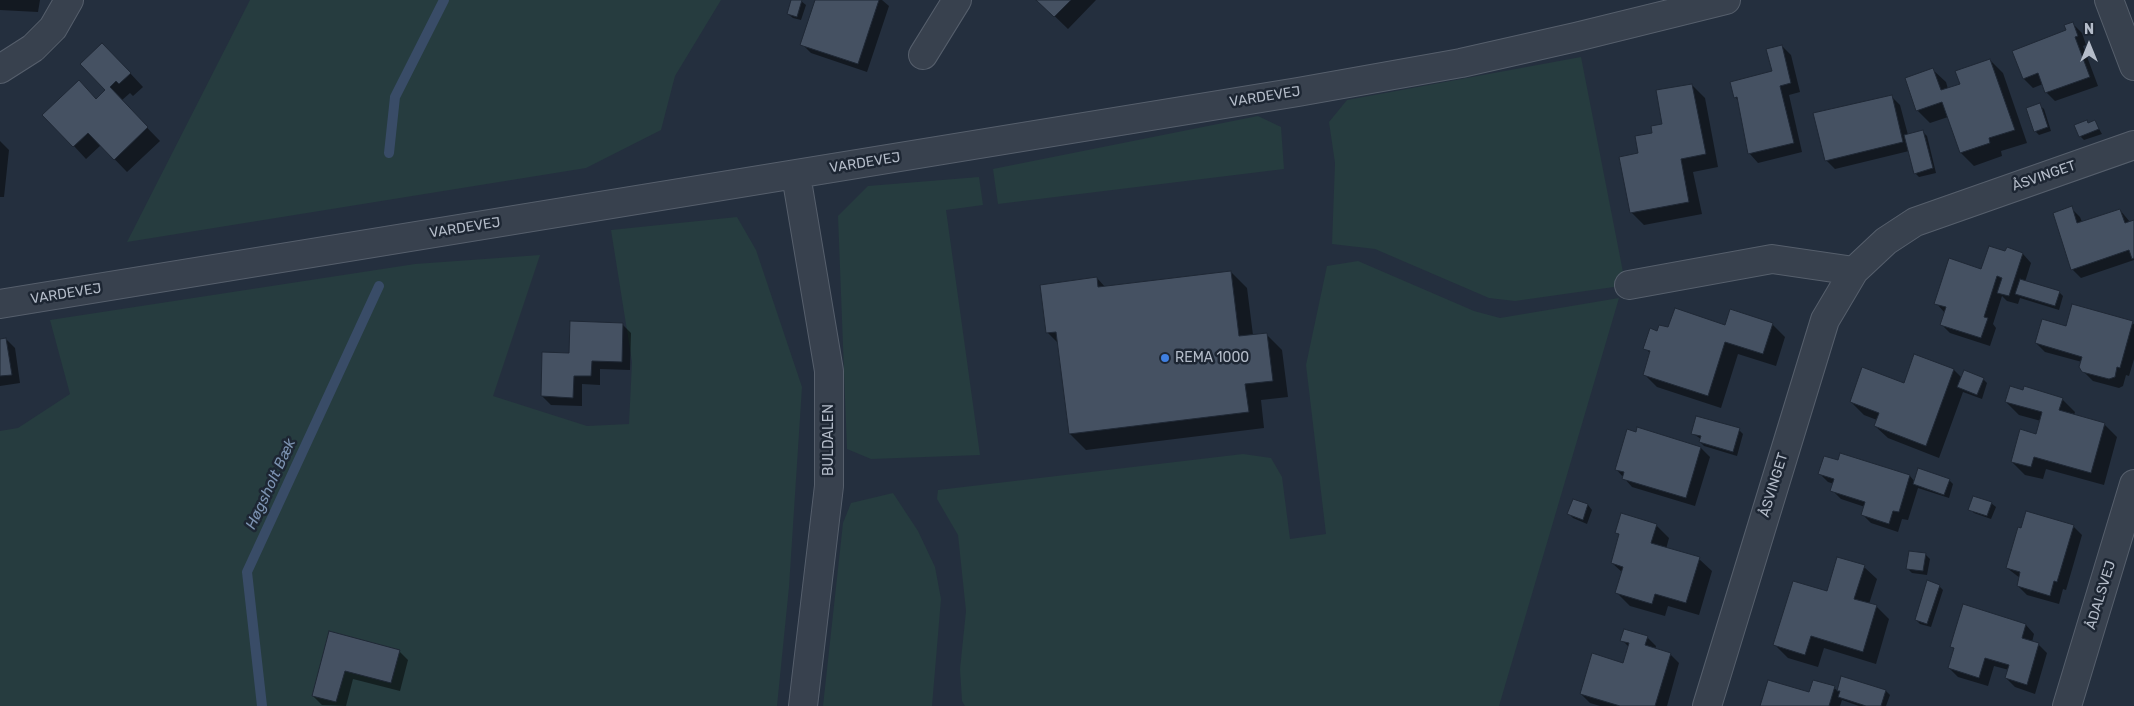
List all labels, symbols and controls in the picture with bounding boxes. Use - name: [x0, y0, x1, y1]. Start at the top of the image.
- north arrow: [2064, 20, 2114, 70]
- text: N: [2084, 21, 2094, 38]
- street label: VARDEVEJ: [1228, 83, 1302, 111]
- street label: VARDEVEJ: [828, 149, 902, 177]
- street label: ÅSVINGET: [2010, 157, 2078, 195]
- street label: VARDEVEJ: [428, 214, 502, 242]
- street label: VARDEVEJ: [29, 280, 103, 308]
- place label: REMA 1000: [1175, 350, 1249, 366]
- marker: REMA 1000: [1159, 352, 1171, 364]
- street label: BULDALEN: [821, 404, 837, 476]
- water label: Høgsholt Bæk: [242, 436, 300, 532]
- street label: ÅSVINGET: [1756, 451, 1792, 519]
- street label: ÅDALSVEJ: [2083, 559, 2119, 631]

